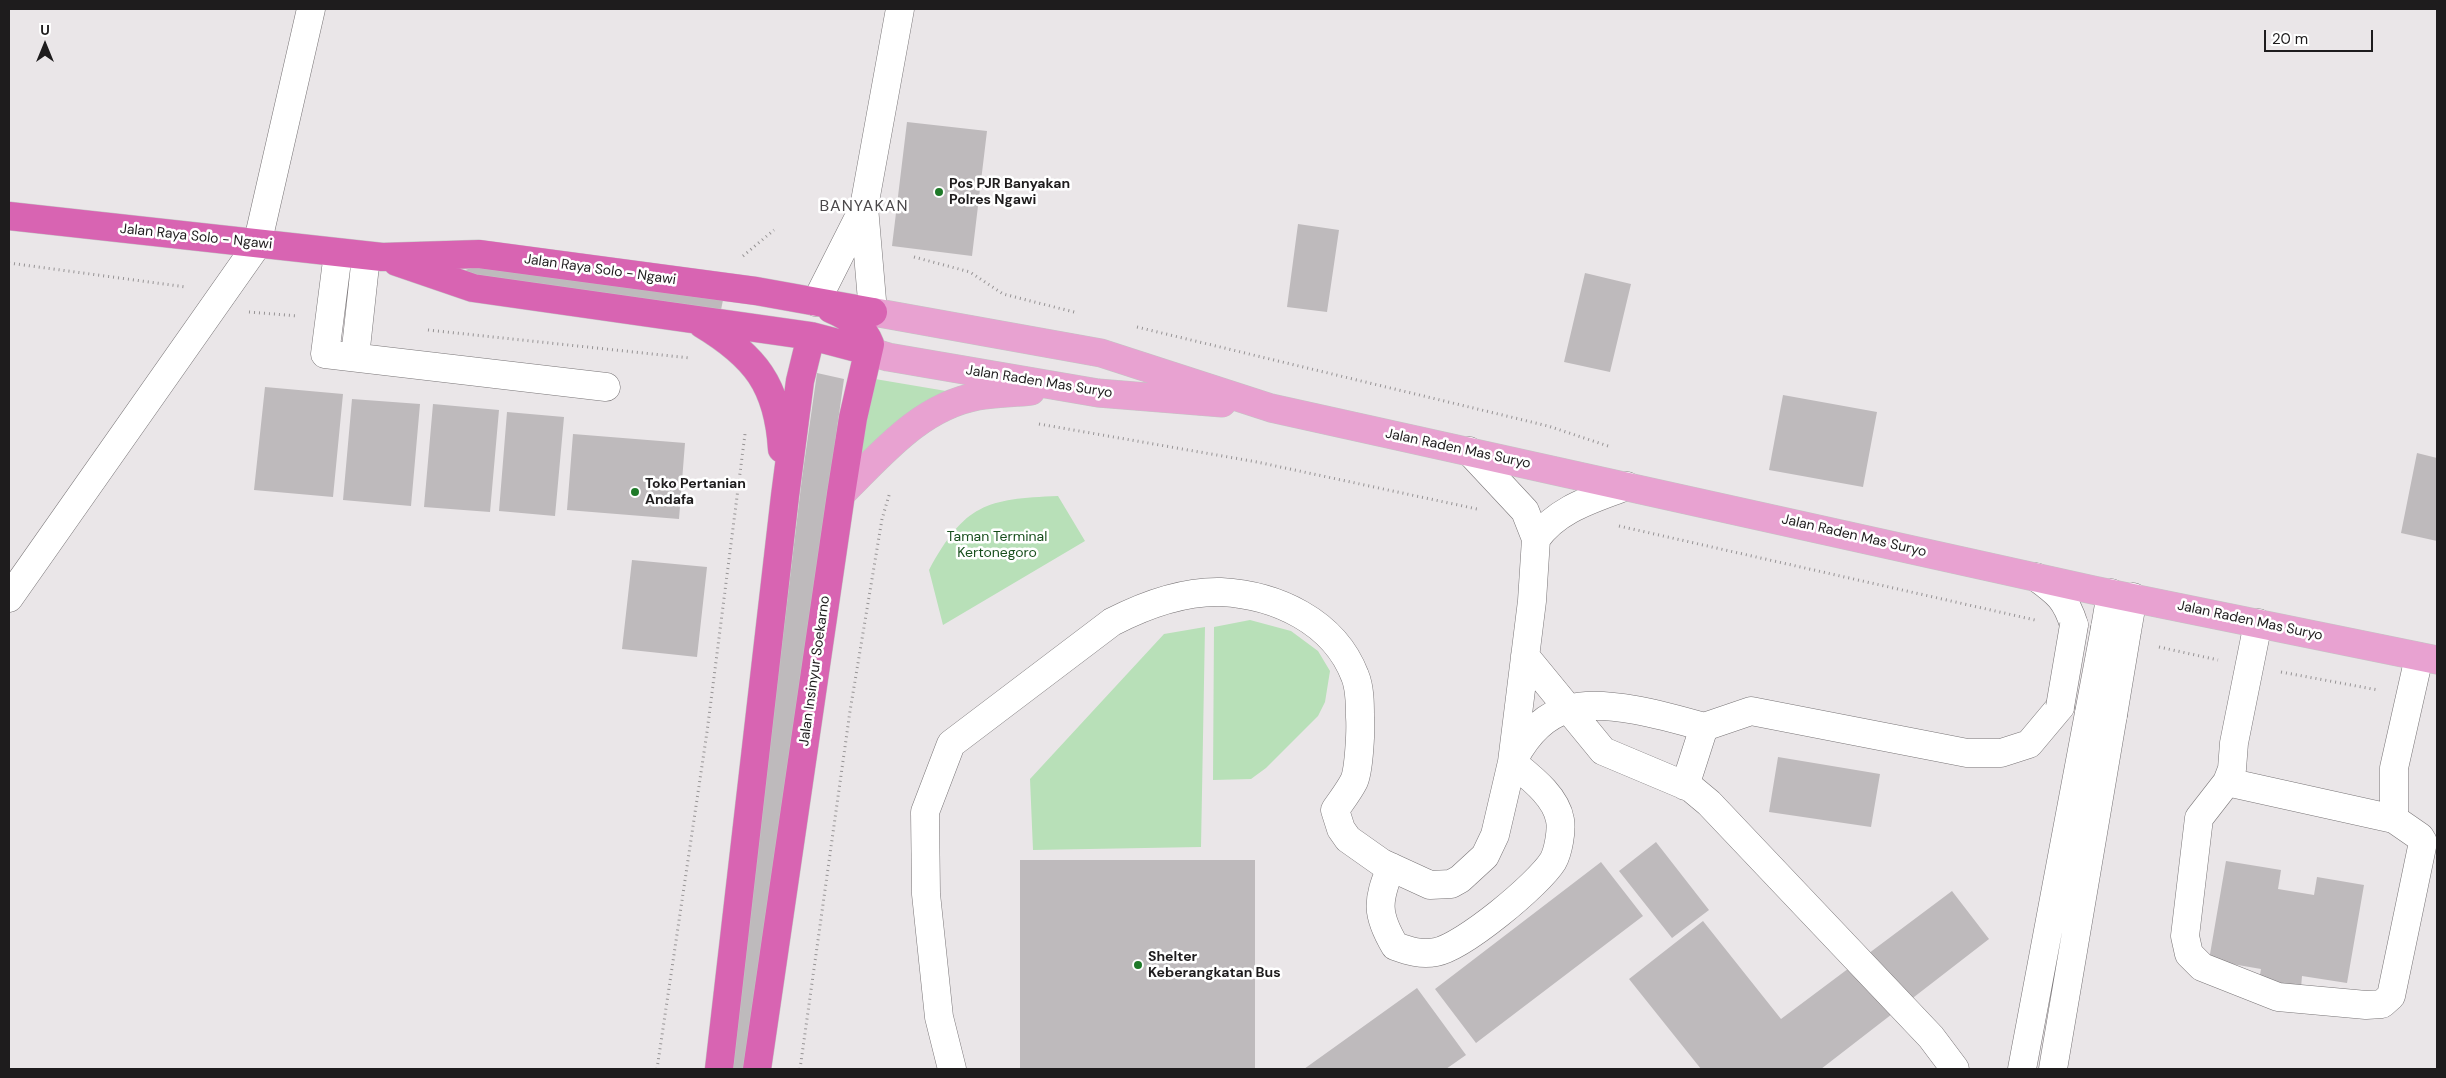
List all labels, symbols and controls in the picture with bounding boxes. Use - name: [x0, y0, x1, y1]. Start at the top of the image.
- north arrow: [20, 20, 70, 70]
- scale bar: [2266, 20, 2375, 52]
- text: U: [40, 21, 50, 39]
- text: 20 m: [2272, 29, 2308, 49]
- place label: Pos PJR Banyakan Polres Ngawi: [949, 176, 1070, 208]
- marker: Pos PJR Banyakan Polres Ngawi: [933, 186, 945, 198]
- district label: BANYAKAN: [819, 197, 909, 217]
- street label: Jalan Raya Solo - Ngawi: [119, 221, 273, 253]
- street label: Jalan Raya Solo - Ngawi: [523, 251, 677, 289]
- street label: Jalan Raden Mas Suryo: [964, 362, 1114, 402]
- street label: Jalan Raden Mas Suryo: [1384, 425, 1532, 473]
- place label: Toko Pertanian Andafa: [645, 476, 746, 508]
- marker: Toko Pertanian Andafa: [629, 486, 641, 498]
- street label: Jalan Raden Mas Suryo: [1780, 511, 1928, 561]
- park label: Taman Terminal Kertonegoro: [947, 529, 1047, 562]
- street label: Jalan Insinyur Soekarno: [796, 595, 834, 747]
- street label: Jalan Raden Mas Suryo: [2176, 597, 2324, 645]
- place label: Shelter Keberangkatan Bus: [1148, 949, 1281, 982]
- marker: Shelter Keberangkatan Bus: [1132, 959, 1144, 971]

